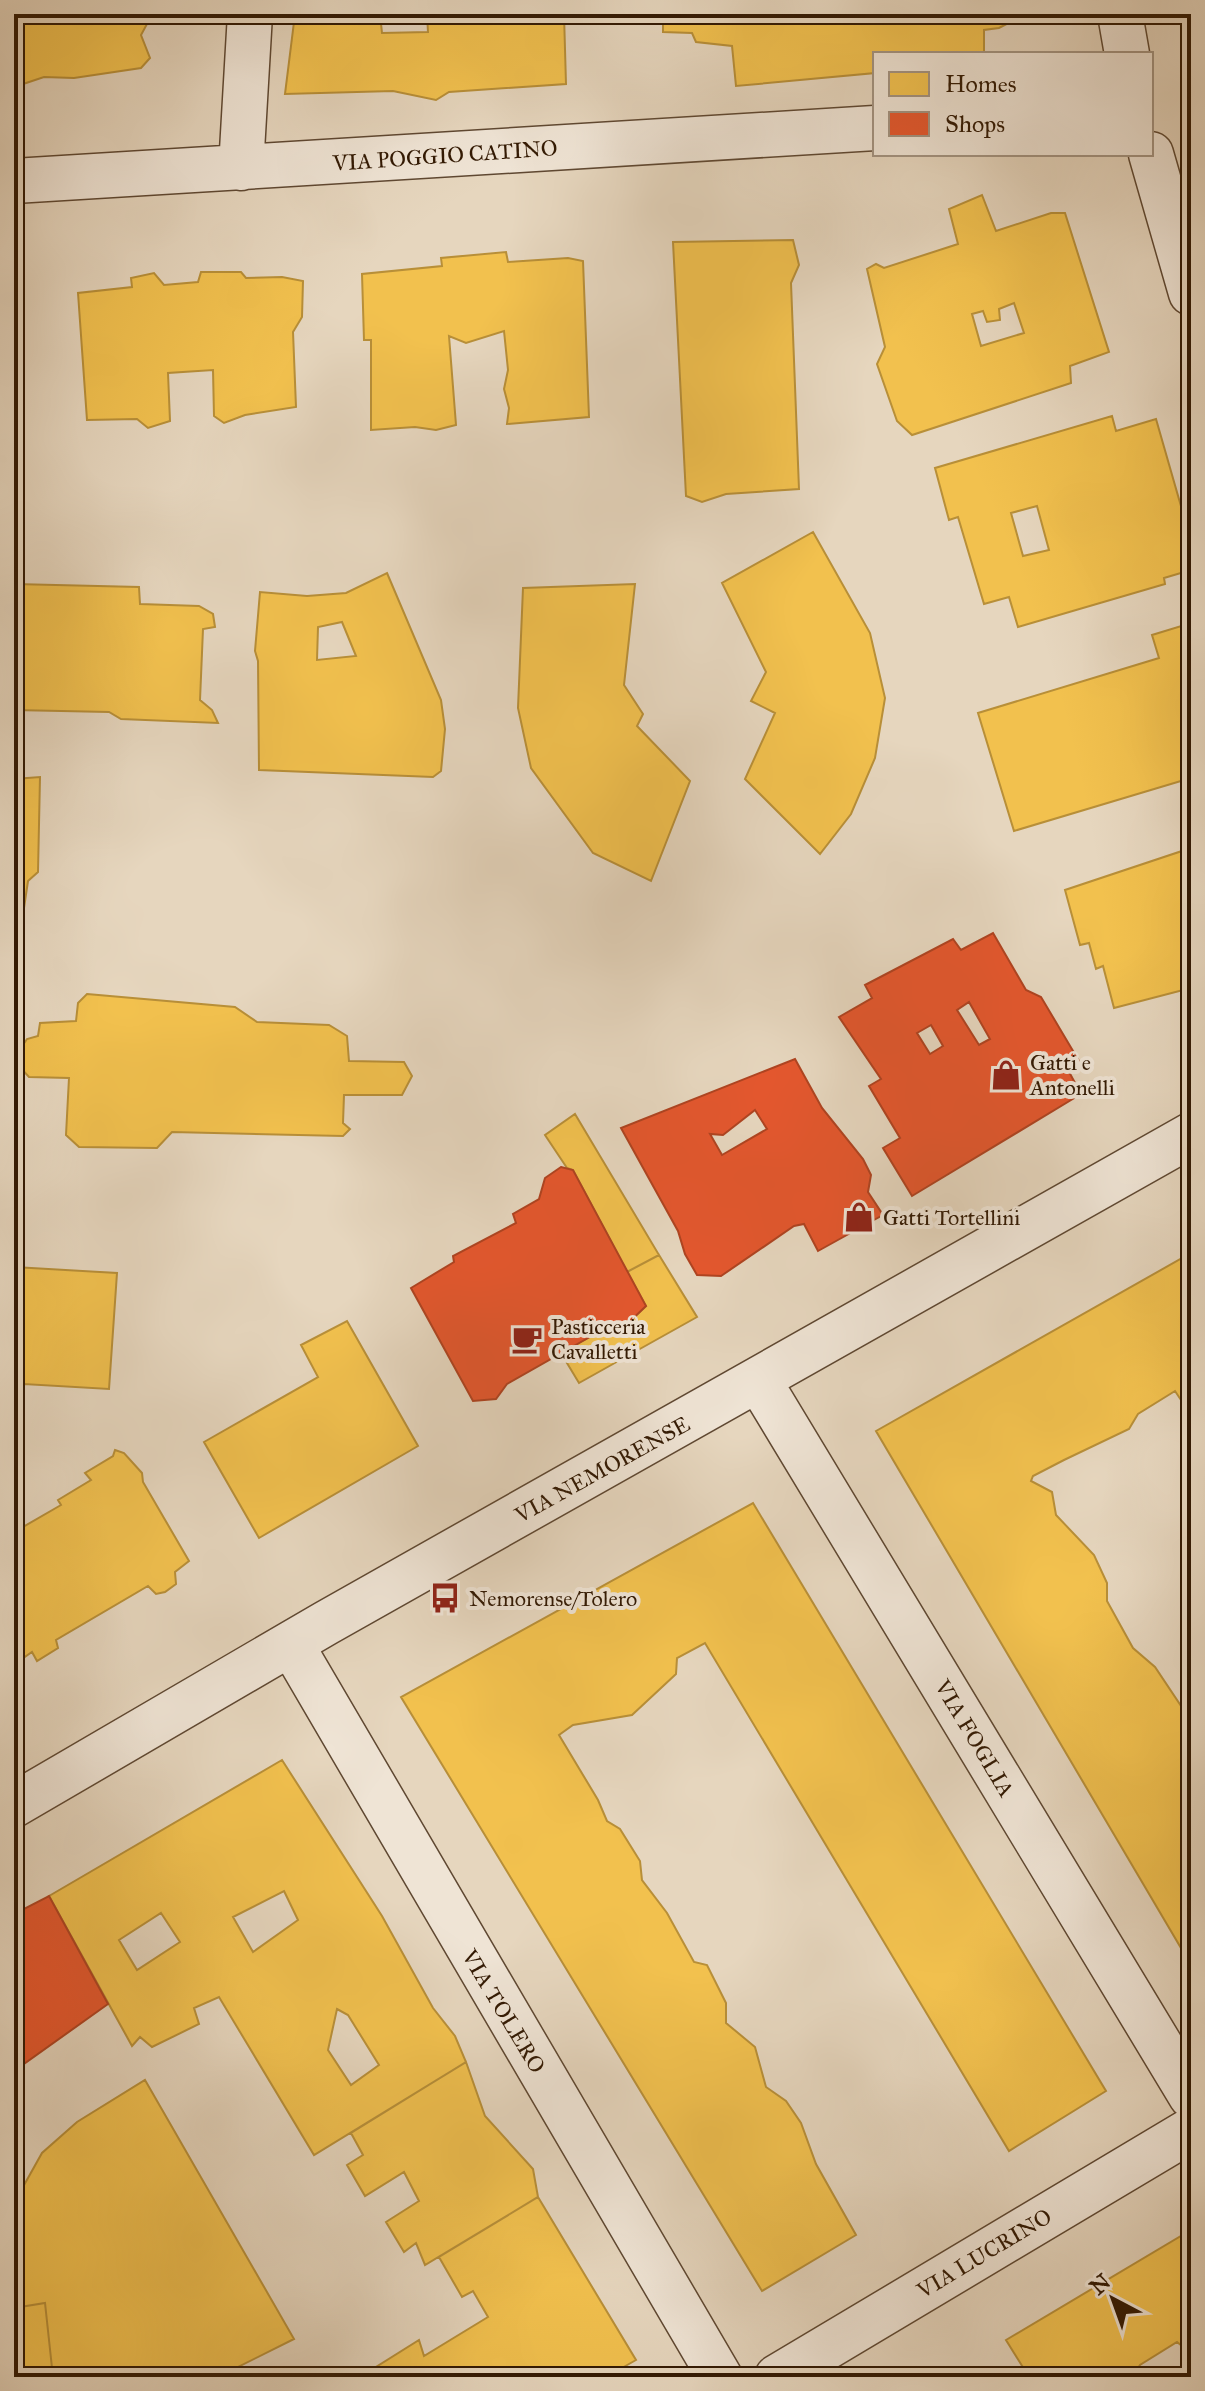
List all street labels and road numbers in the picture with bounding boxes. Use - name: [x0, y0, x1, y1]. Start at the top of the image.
- street label: VIA POGGIO CATINO: [331, 134, 558, 177]
- street label: VIA NEMORENSE: [509, 1410, 695, 1529]
- street label: VIA FOGLIA: [928, 1674, 1020, 1802]
- street label: VIA TOLERO: [456, 1944, 551, 2078]
- street label: VIA LUCRINO: [911, 2203, 1057, 2305]

